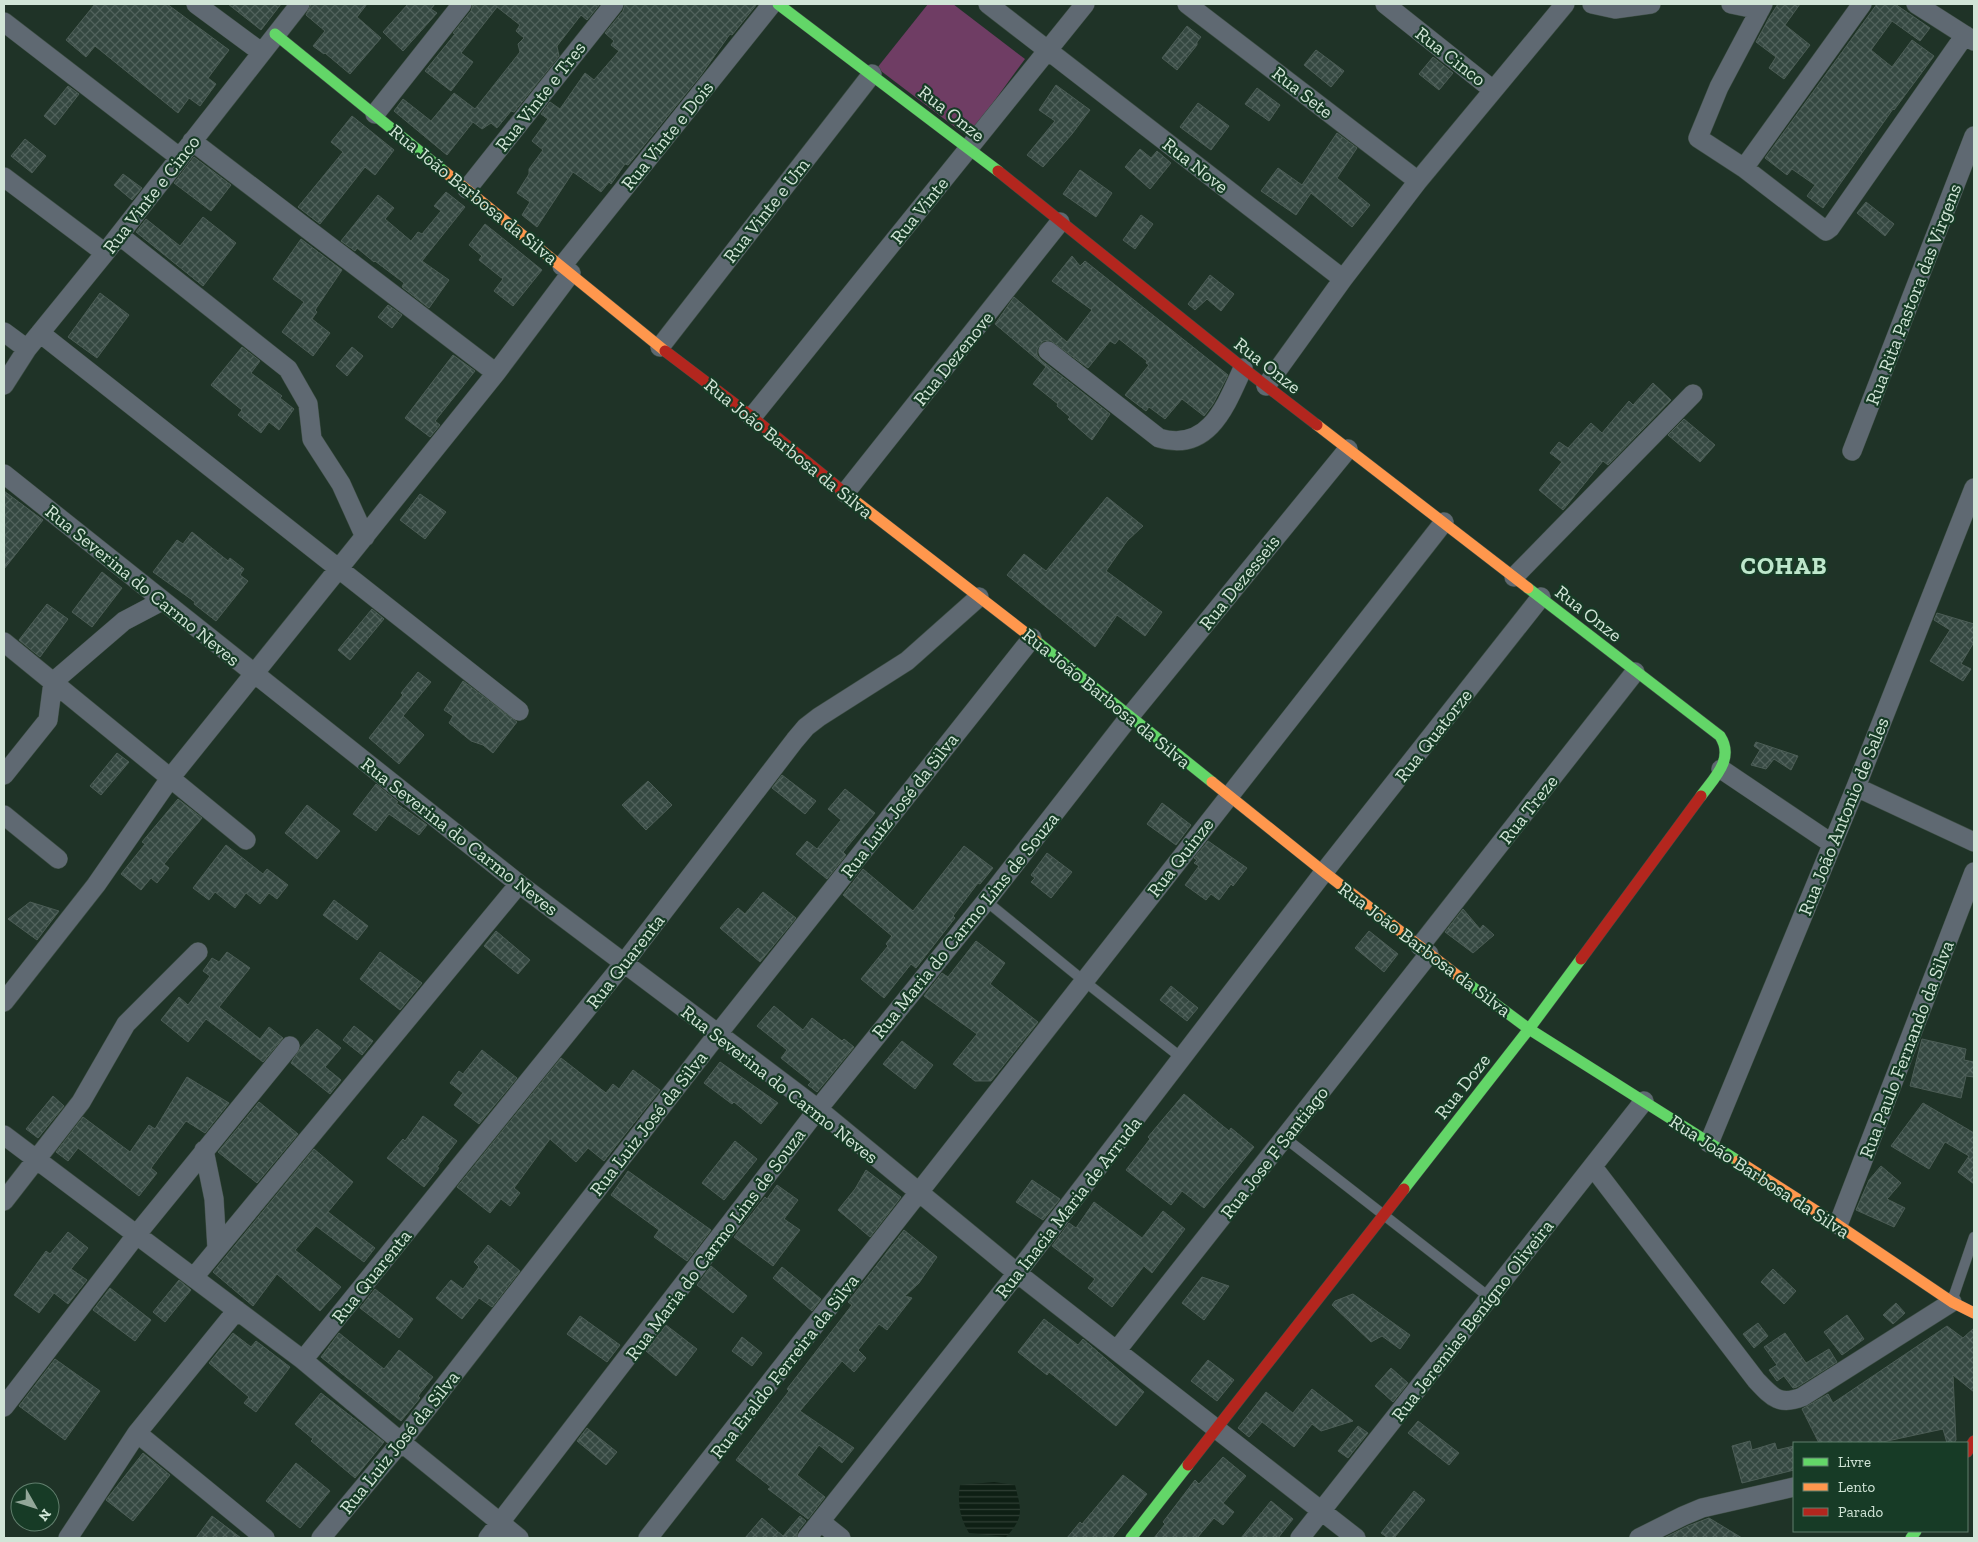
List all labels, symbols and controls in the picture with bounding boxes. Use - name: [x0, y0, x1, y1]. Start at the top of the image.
- street label: Rua Cinco: [1411, 22, 1491, 91]
- street label: Rua Vinte e Tres: [490, 37, 590, 156]
- street label: Rua Sete: [1268, 61, 1338, 123]
- street label: Rua Vinte e Dois: [616, 76, 718, 194]
- street label: Rua Onze: [914, 80, 990, 147]
- street label: Rua João Barbosa da Silva: [385, 119, 563, 269]
- street label: Rua Vinte e Cinco: [98, 130, 205, 258]
- street label: Rua Nove: [1158, 133, 1233, 198]
- street label: Rua Vinte e Um: [718, 153, 815, 267]
- street label: Rua Vinte: [885, 172, 953, 248]
- street label: Rua Rita Pastora das Virgens: [1861, 180, 1966, 408]
- street label: Rua Dezenove: [908, 307, 998, 410]
- street label: Rua Onze: [1230, 332, 1306, 399]
- street label: Rua João Barbosa da Silva: [700, 373, 878, 523]
- street label: Rua Severina do Carmo Neves: [41, 500, 245, 671]
- street label: Rua Dezesseis: [1194, 530, 1285, 634]
- district label: COHAB: [1741, 551, 1827, 580]
- street label: Rua Onze: [1551, 580, 1627, 647]
- street label: Rua João Barbosa da Silva: [1018, 623, 1196, 773]
- street label: Rua Quatorze: [1390, 684, 1477, 787]
- street label: Rua João Antonio de Sales: [1793, 714, 1894, 919]
- street label: Rua Luiz José da Silva: [836, 728, 963, 882]
- street label: Rua Severina do Carmo Neves: [357, 752, 563, 920]
- street label: Rua Treze: [1494, 770, 1563, 849]
- street label: Rua Maria do Carmo Lins de Souza: [867, 808, 1064, 1043]
- street label: Rua Quinze: [1142, 813, 1219, 902]
- street label: Rua João Barbosa da Silva: [1334, 877, 1515, 1022]
- street label: Rua Quarenta: [581, 909, 669, 1013]
- street label: Rua Paulo Fernando da Silva: [1854, 937, 1959, 1161]
- street label: Rua Severina do Carmo Neves: [677, 1000, 883, 1168]
- street label: Rua Luiz José da Silva: [585, 1046, 712, 1200]
- street label: Rua Doze: [1430, 1049, 1495, 1124]
- street label: Rua Jose F Santiago: [1216, 1081, 1333, 1223]
- street label: Rua João Barbosa da Silva: [1665, 1110, 1854, 1243]
- street label: Rua Inacia Maria de Arruda: [990, 1112, 1146, 1303]
- street label: Rua Maria do Carmo Lins de Souza: [621, 1124, 810, 1365]
- street label: Rua Jeremias Benígno Oliveira: [1387, 1215, 1558, 1426]
- street label: Rua Quarenta: [327, 1225, 416, 1328]
- street label: Rua Eraldo Ferreira da Silva: [705, 1270, 864, 1463]
- street label: Rua Luiz José da Silva: [335, 1366, 464, 1518]
- legend: [1793, 1442, 1968, 1532]
- text: Livre: [1838, 1453, 1871, 1471]
- text: Lento: [1838, 1478, 1875, 1496]
- north arrow: [10, 1482, 60, 1532]
- text: Parado: [1838, 1503, 1884, 1521]
- text: N: [35, 1505, 55, 1525]

